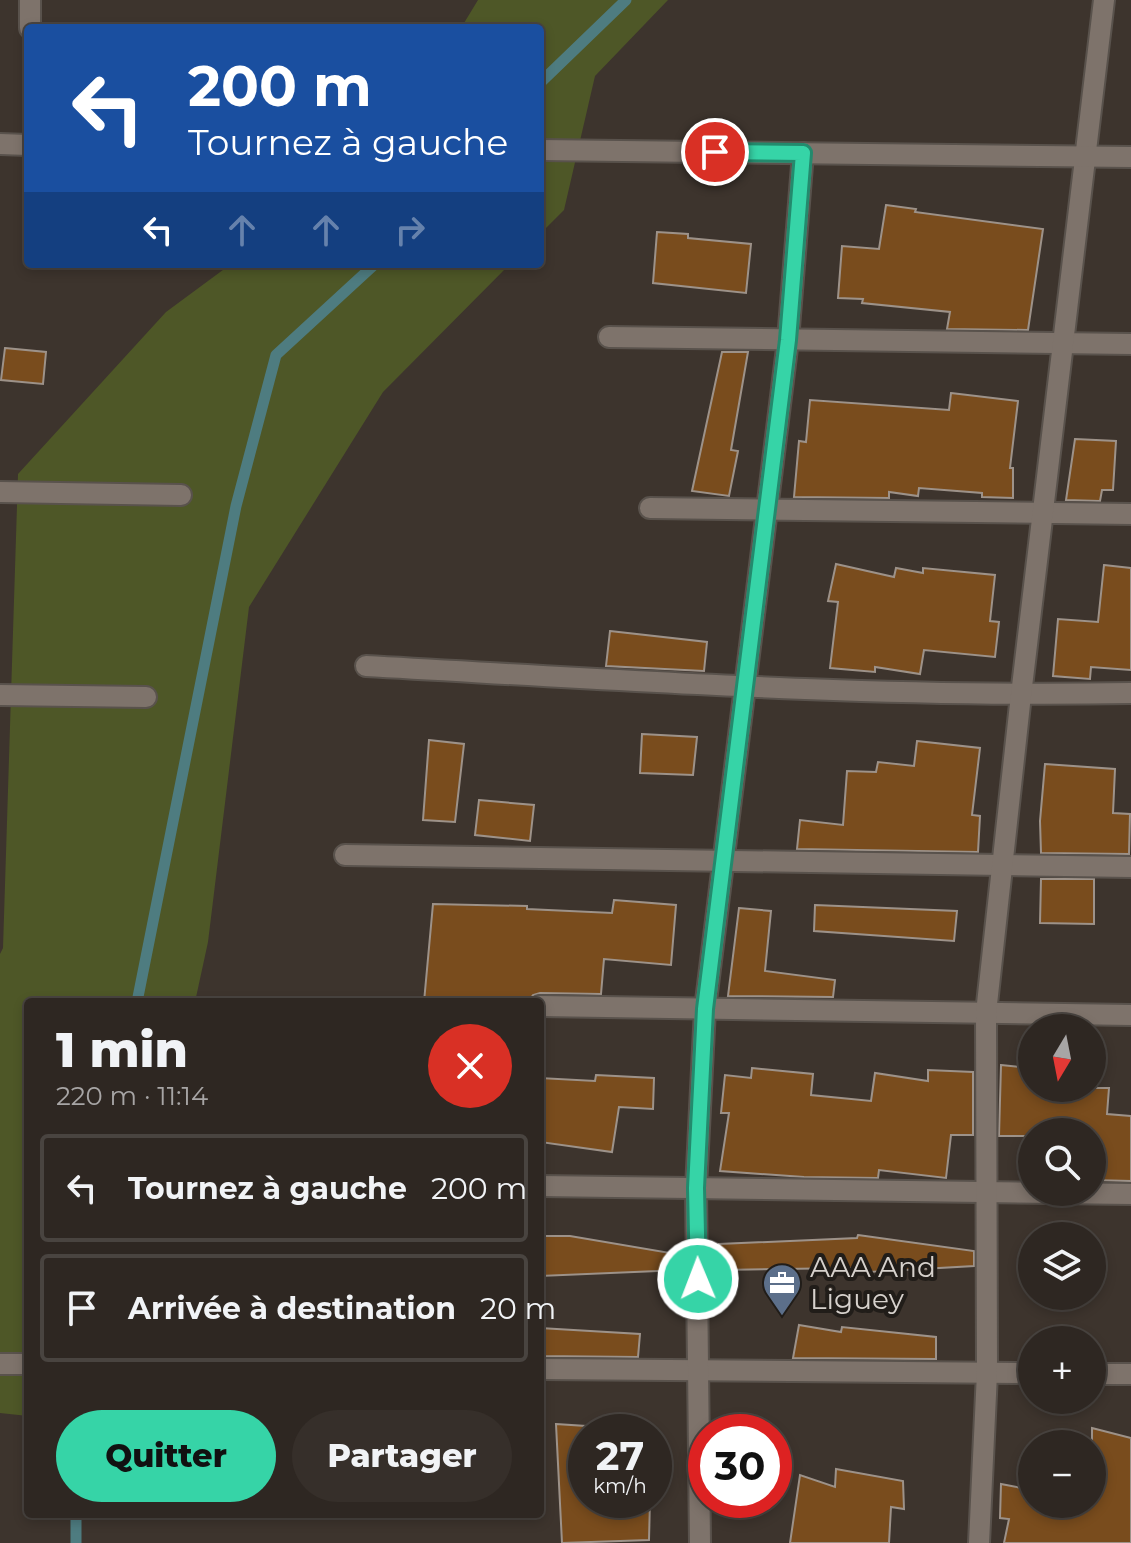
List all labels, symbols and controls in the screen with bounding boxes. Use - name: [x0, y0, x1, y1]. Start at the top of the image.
- text: 200 m: [188, 52, 372, 120]
- icon: left: [56, 56, 160, 160]
- pin: [681, 118, 749, 186]
- text: Tournez à gauche: [188, 120, 508, 164]
- icon: arrive: [693, 130, 737, 174]
- icon: left: [136, 208, 180, 252]
- icon: ahead: [220, 208, 264, 252]
- icon: ahead: [304, 208, 348, 252]
- icon: right: [388, 208, 432, 252]
- north arrow: [1018, 1014, 1106, 1102]
- map controls: [1018, 1014, 1106, 1518]
- text: 1 min: [56, 1021, 188, 1079]
- button: close: [428, 1024, 512, 1108]
- text: 220 m · 11:14: [56, 1080, 208, 1112]
- button: search: [1018, 1118, 1106, 1206]
- icon: left: [60, 1166, 104, 1210]
- text: Tournez à gauche: [128, 1170, 407, 1207]
- text: 200 m: [431, 1170, 527, 1207]
- button: layers: [1018, 1222, 1106, 1310]
- position arrow: [656, 1237, 740, 1321]
- place label: AAA And Liguey: [810, 1250, 936, 1316]
- office icon: AAA And Liguey: [761, 1262, 803, 1317]
- icon: arrive: [60, 1286, 104, 1330]
- text: Arrivée à destination: [128, 1290, 456, 1327]
- text: 20 m: [480, 1290, 556, 1327]
- button: +: [1018, 1326, 1106, 1414]
- button: Quitter: [56, 1410, 276, 1502]
- button: Partager: [292, 1410, 512, 1502]
- speed limit sign: 30: [688, 1414, 792, 1518]
- button: −: [1018, 1430, 1106, 1518]
- text: 27: [596, 1431, 644, 1480]
- text: km/h: [593, 1474, 647, 1498]

